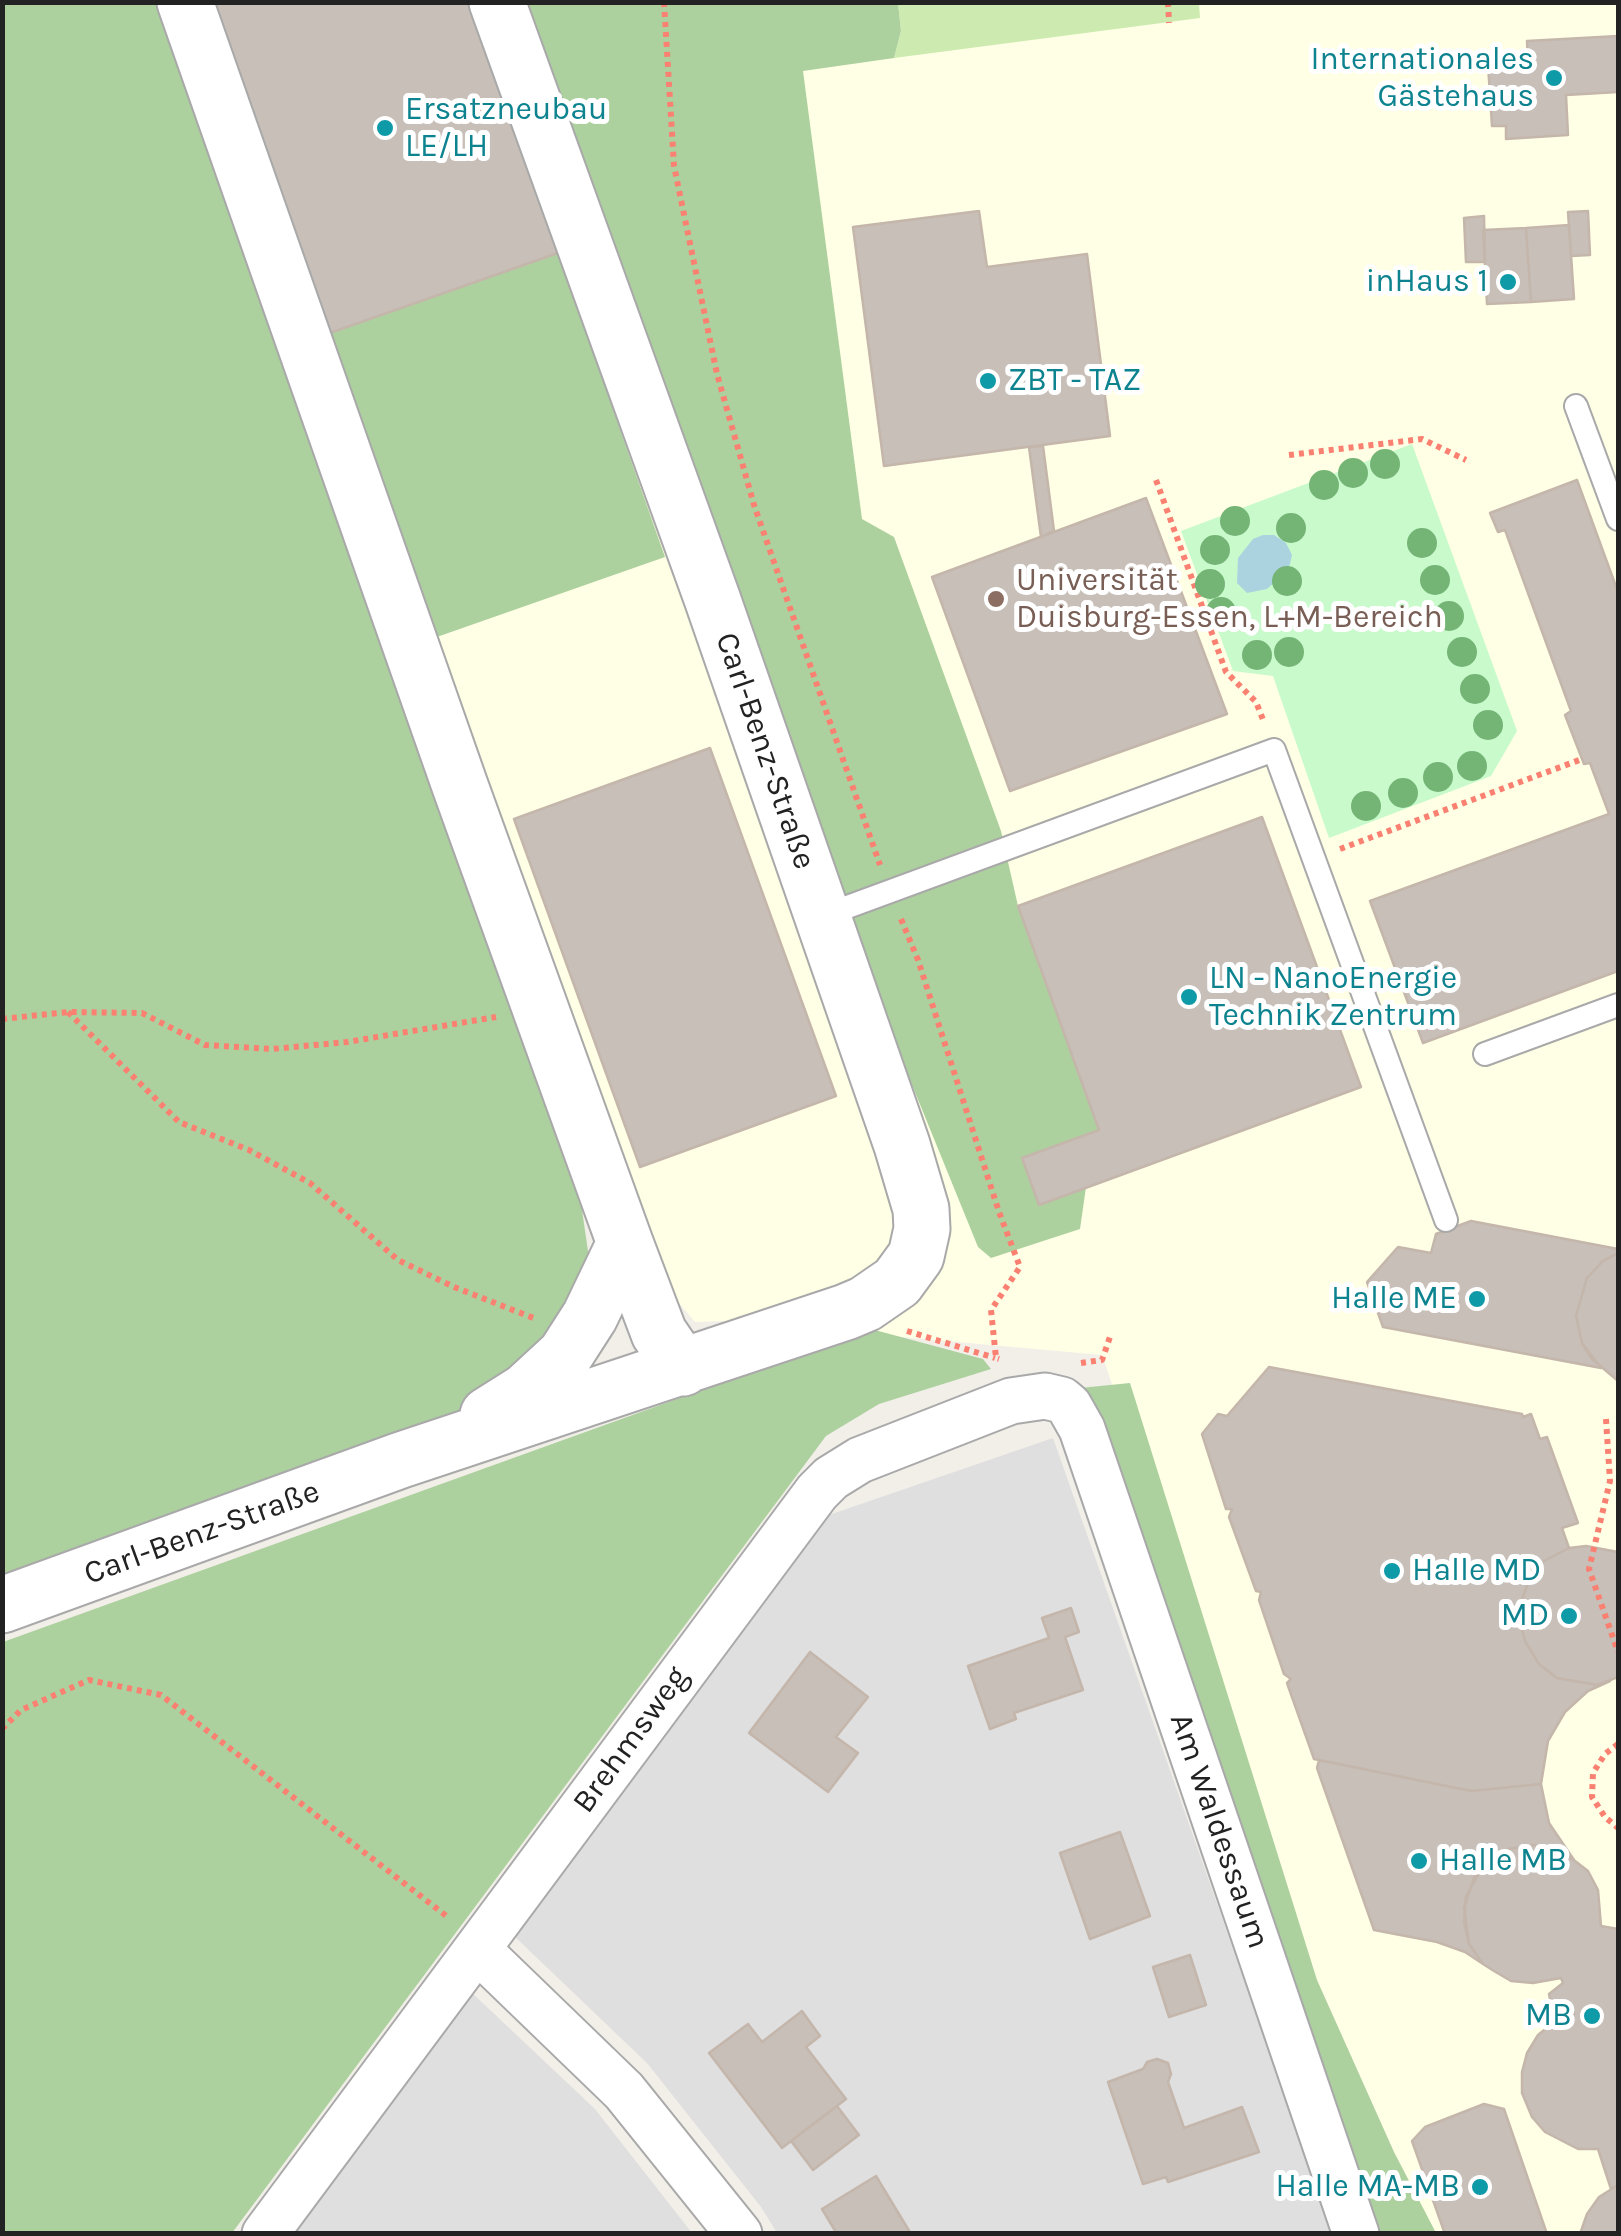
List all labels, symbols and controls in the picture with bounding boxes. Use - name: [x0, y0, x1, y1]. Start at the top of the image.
- place label: Internationales Gästehaus: [1311, 41, 1534, 116]
- marker: Internationales Gästehaus: [1543, 67, 1565, 89]
- place label: Ersatzneubau LE/LH: [405, 91, 607, 166]
- marker: Ersatzneubau LE/LH: [374, 117, 396, 139]
- place label: inHaus 1: [1366, 263, 1488, 301]
- marker: inHaus 1: [1497, 271, 1519, 293]
- place label: ZBT - TAZ: [1008, 362, 1141, 400]
- marker: ZBT - TAZ: [977, 370, 999, 392]
- place label: Universität Duisburg-Essen, L+M-Bereich: [1016, 562, 1443, 637]
- marker: Universität Duisburg-Essen, L+M-Bereich: [985, 588, 1007, 610]
- street label: Carl-Benz-Straße: [707, 628, 823, 874]
- place label: LN - NanoEnergie Technik Zentrum: [1209, 960, 1457, 1035]
- marker: LN - NanoEnergie Technik Zentrum: [1178, 986, 1200, 1008]
- place label: Halle ME: [1331, 1280, 1457, 1318]
- marker: Halle ME: [1466, 1288, 1488, 1310]
- street label: Carl-Benz-Straße: [79, 1473, 325, 1593]
- place label: Halle MD: [1412, 1552, 1541, 1590]
- marker: Halle MD: [1381, 1560, 1403, 1582]
- place label: MD: [1501, 1597, 1549, 1635]
- marker: MD: [1558, 1605, 1580, 1627]
- street label: Brehmsweg: [565, 1659, 697, 1821]
- street label: Am Waldessaum: [1161, 1708, 1277, 1954]
- place label: Halle MB: [1439, 1842, 1567, 1880]
- marker: Halle MB: [1408, 1850, 1430, 1872]
- place label: MB: [1525, 1997, 1572, 2035]
- marker: MB: [1581, 2005, 1603, 2027]
- place label: Halle MA-MB: [1275, 2168, 1460, 2206]
- marker: Halle MA-MB: [1469, 2176, 1491, 2198]

